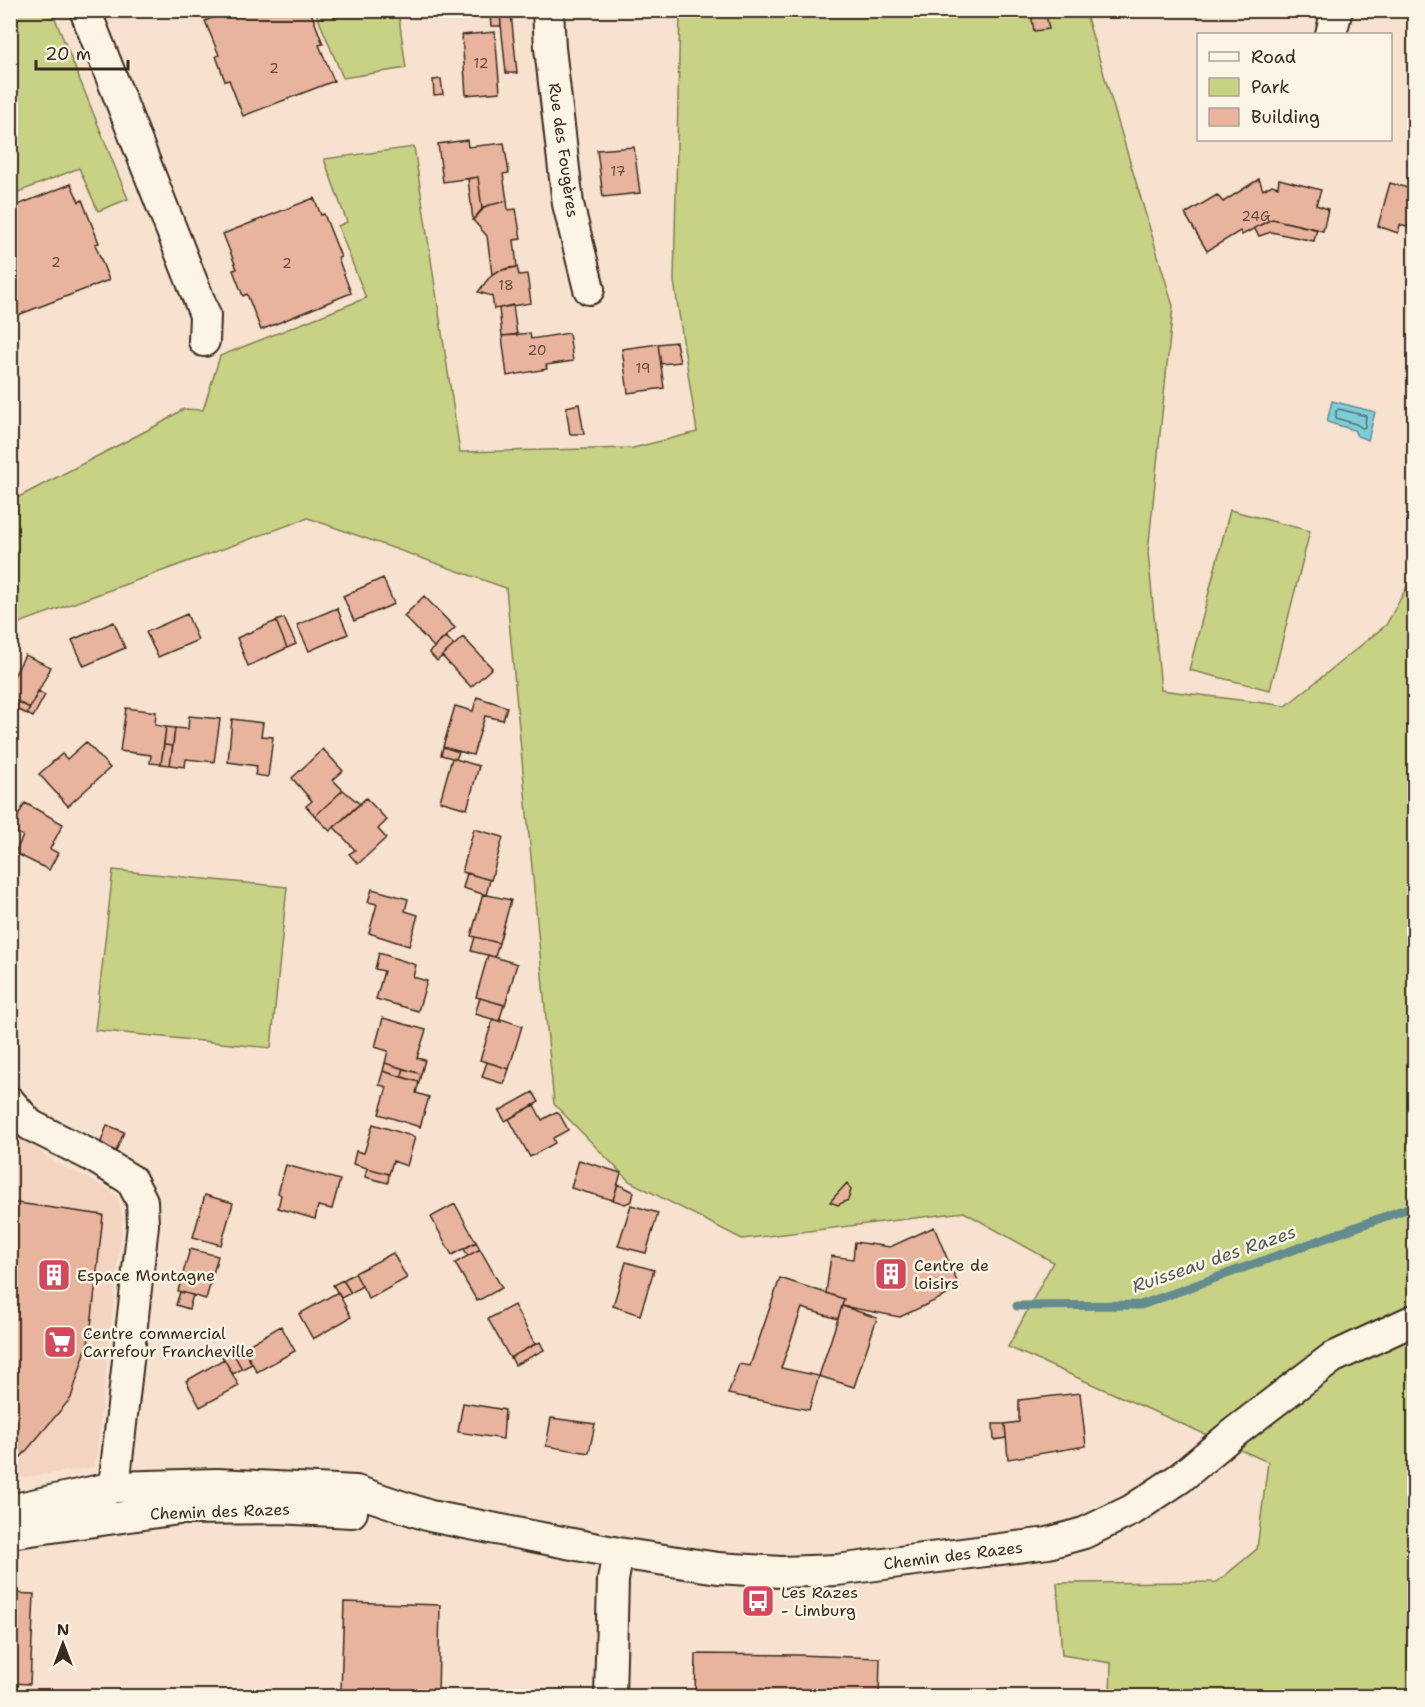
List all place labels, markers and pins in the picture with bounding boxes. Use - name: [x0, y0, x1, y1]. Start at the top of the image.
- place label: Centre de loisirs: [914, 1255, 989, 1294]
- building icon: Centre de loisirs: [873, 1256, 909, 1292]
- building icon: Espace Montagne: [36, 1257, 72, 1293]
- place label: Espace Montagne: [77, 1265, 215, 1286]
- place label: Centre commercial Carrefour Francheville: [83, 1323, 254, 1362]
- supermarket icon: Centre commercial Carrefour Francheville: [42, 1324, 78, 1360]
- place label: Les Razes - Limburg: [781, 1582, 858, 1621]
- bus stop icon: Les Razes - Limburg: [740, 1583, 776, 1619]

